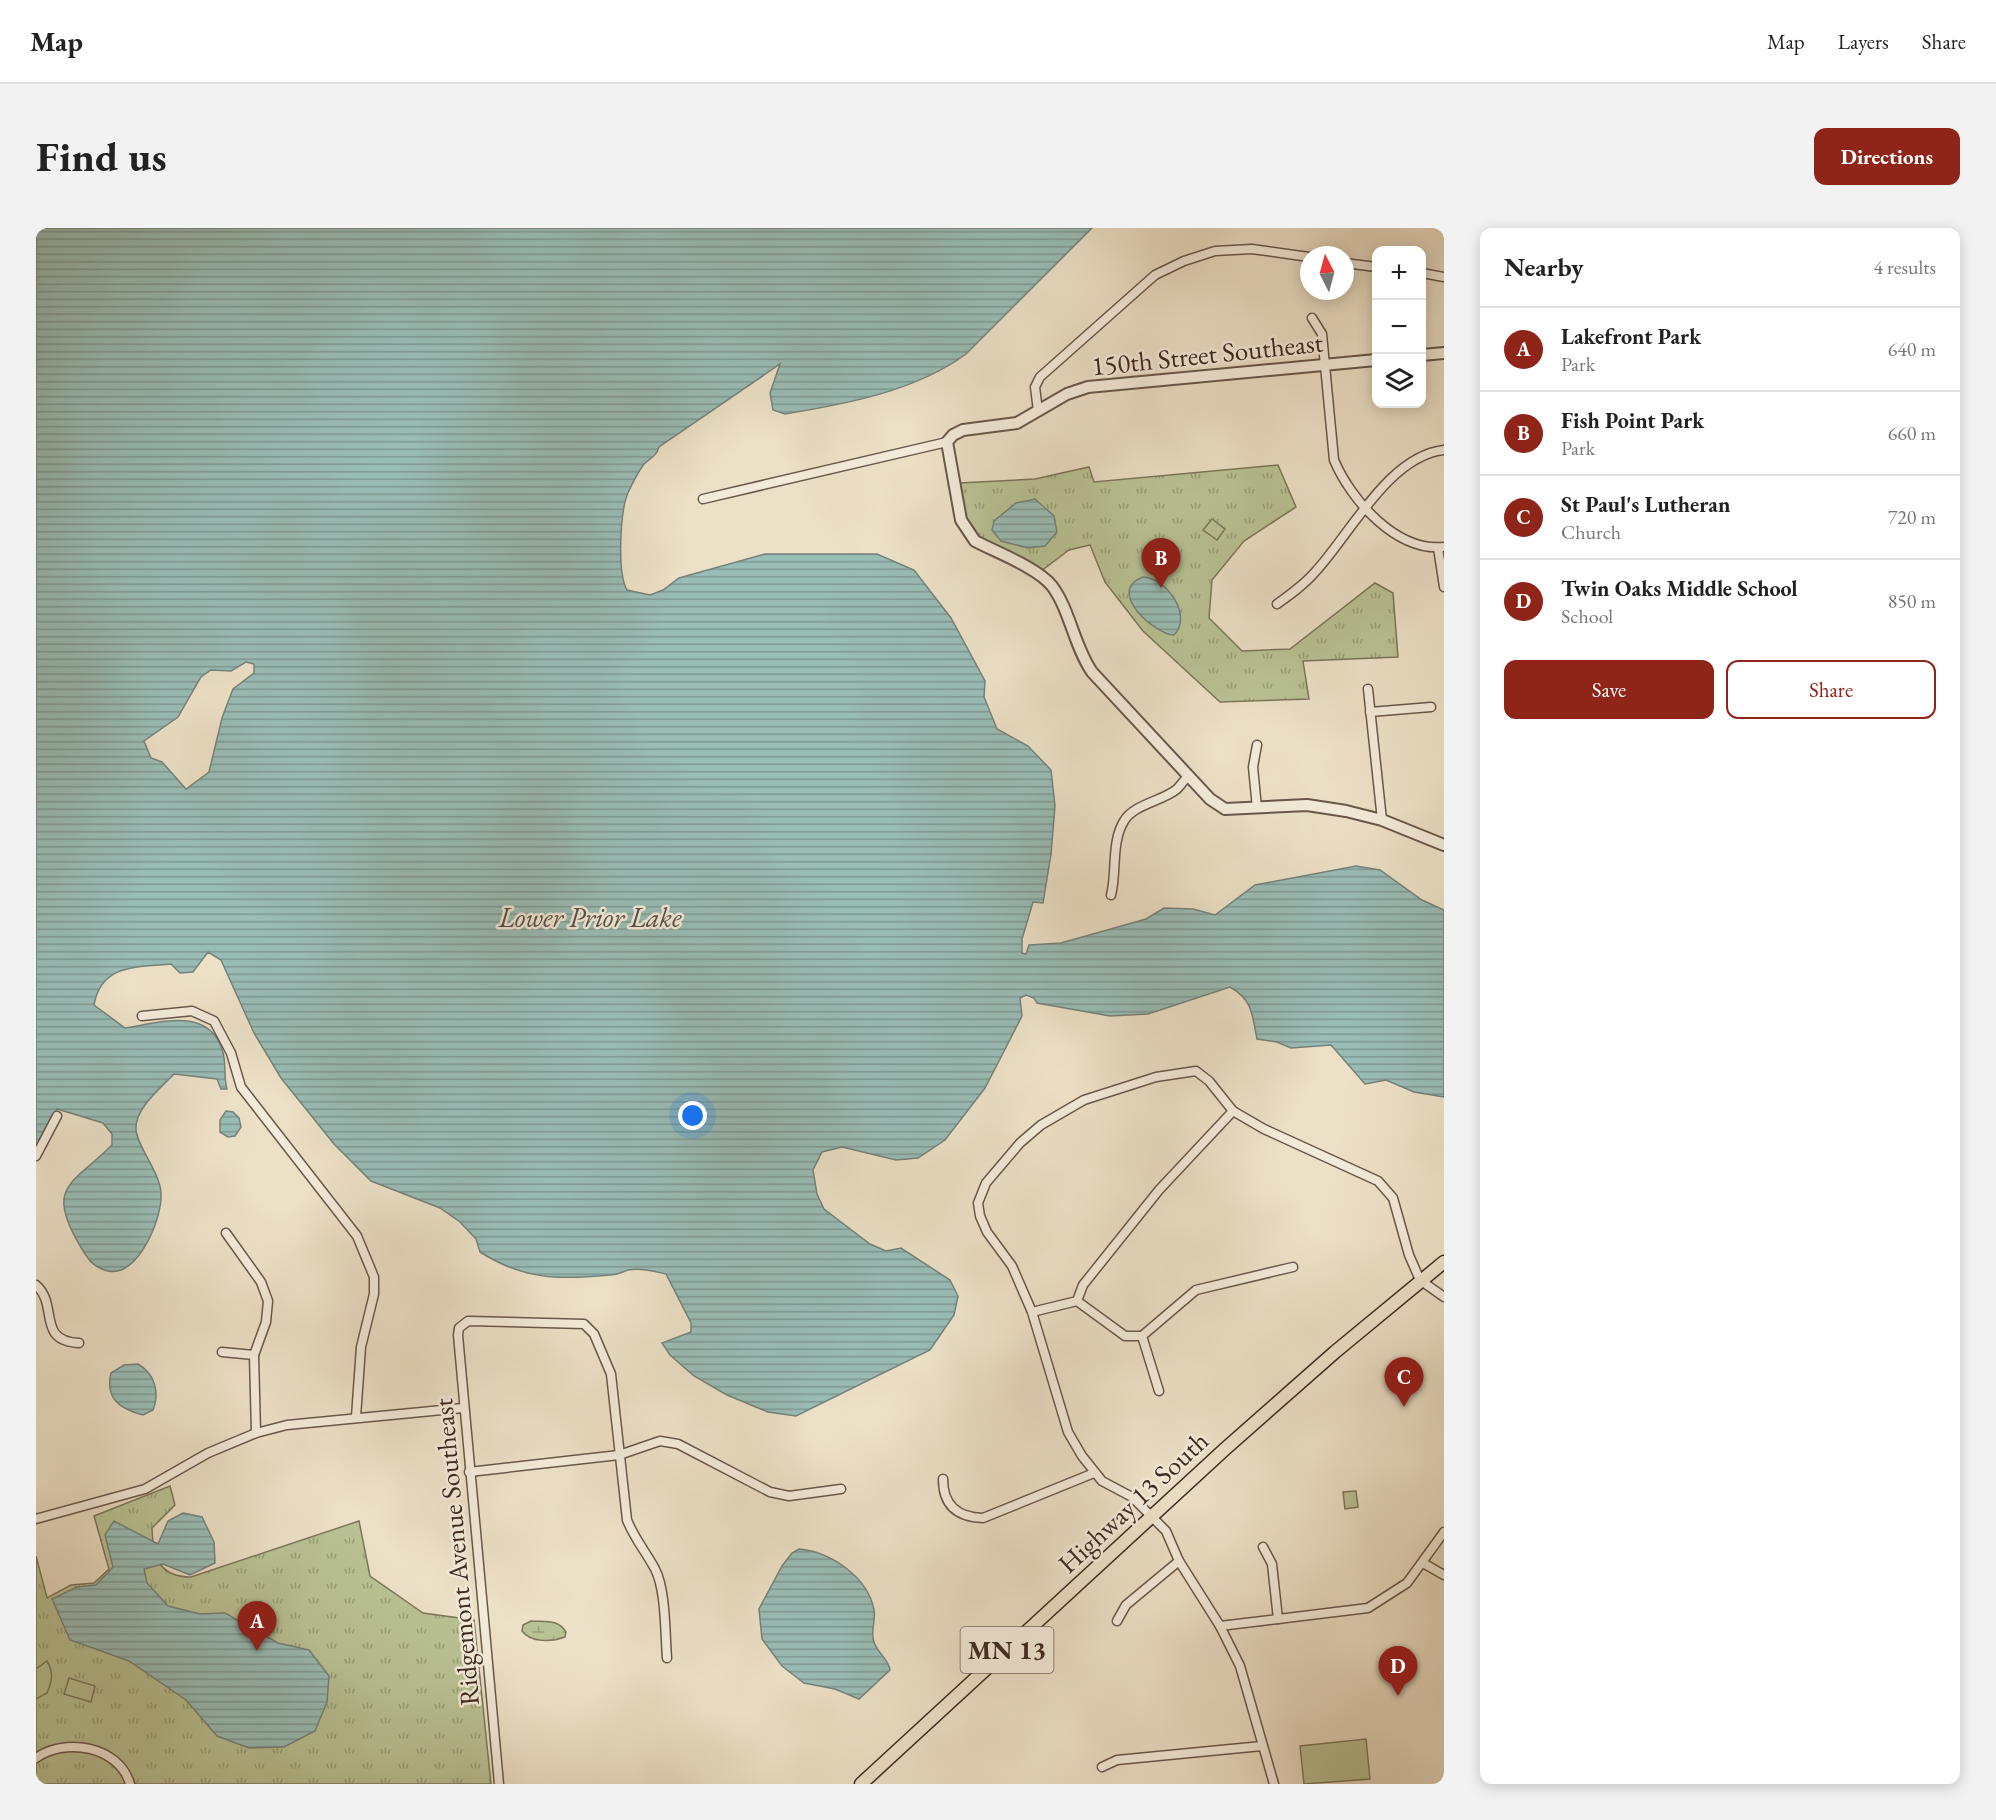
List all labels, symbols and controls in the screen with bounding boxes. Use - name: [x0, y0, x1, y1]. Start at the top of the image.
- text: Map: [30, 23, 83, 59]
- text: Map: [1767, 28, 1805, 55]
- text: Layers: [1838, 28, 1889, 55]
- text: Share: [1922, 28, 1966, 55]
- button: Directions: [1814, 128, 1960, 185]
- text: Find us: [36, 129, 167, 184]
- north arrow: [1300, 246, 1354, 300]
- map controls: [1372, 246, 1426, 408]
- button: +: [1372, 246, 1426, 300]
- text: Nearby: [1504, 250, 1584, 284]
- text: 4 results: [1873, 254, 1936, 280]
- button: −: [1372, 300, 1426, 354]
- text: Lakefront Park: [1561, 322, 1701, 351]
- street label: 150th Street Southeast: [1090, 324, 1325, 384]
- text: A: [1516, 336, 1531, 362]
- text: 640 m: [1888, 336, 1936, 362]
- text: Park: [1561, 351, 1595, 377]
- button: layers: [1372, 354, 1426, 408]
- text: Fish Point Park: [1561, 406, 1704, 435]
- text: B: [1517, 420, 1530, 446]
- text: 660 m: [1888, 420, 1936, 446]
- text: Park: [1561, 435, 1595, 461]
- text: St Paul's Lutheran: [1561, 490, 1730, 519]
- text: C: [1516, 504, 1531, 530]
- text: 720 m: [1888, 504, 1936, 530]
- text: Church: [1561, 519, 1621, 545]
- pin: B: [1142, 538, 1180, 588]
- text: Twin Oaks Middle School: [1561, 574, 1798, 603]
- text: D: [1516, 588, 1531, 614]
- text: 850 m: [1888, 588, 1936, 614]
- text: School: [1561, 603, 1613, 629]
- button: Save: [1504, 660, 1714, 719]
- button: Share: [1726, 660, 1936, 719]
- water label: Lower Prior Lake: [498, 899, 682, 935]
- your location: [678, 1101, 707, 1130]
- pin: C: [1384, 1358, 1424, 1407]
- street label: Ridgemont Avenue Southeast: [425, 1396, 487, 1707]
- street label: Highway 13 South: [1050, 1423, 1216, 1581]
- pin: A: [238, 1602, 276, 1651]
- road number: MN 13: [960, 1627, 1054, 1673]
- pin: D: [1378, 1646, 1418, 1696]

